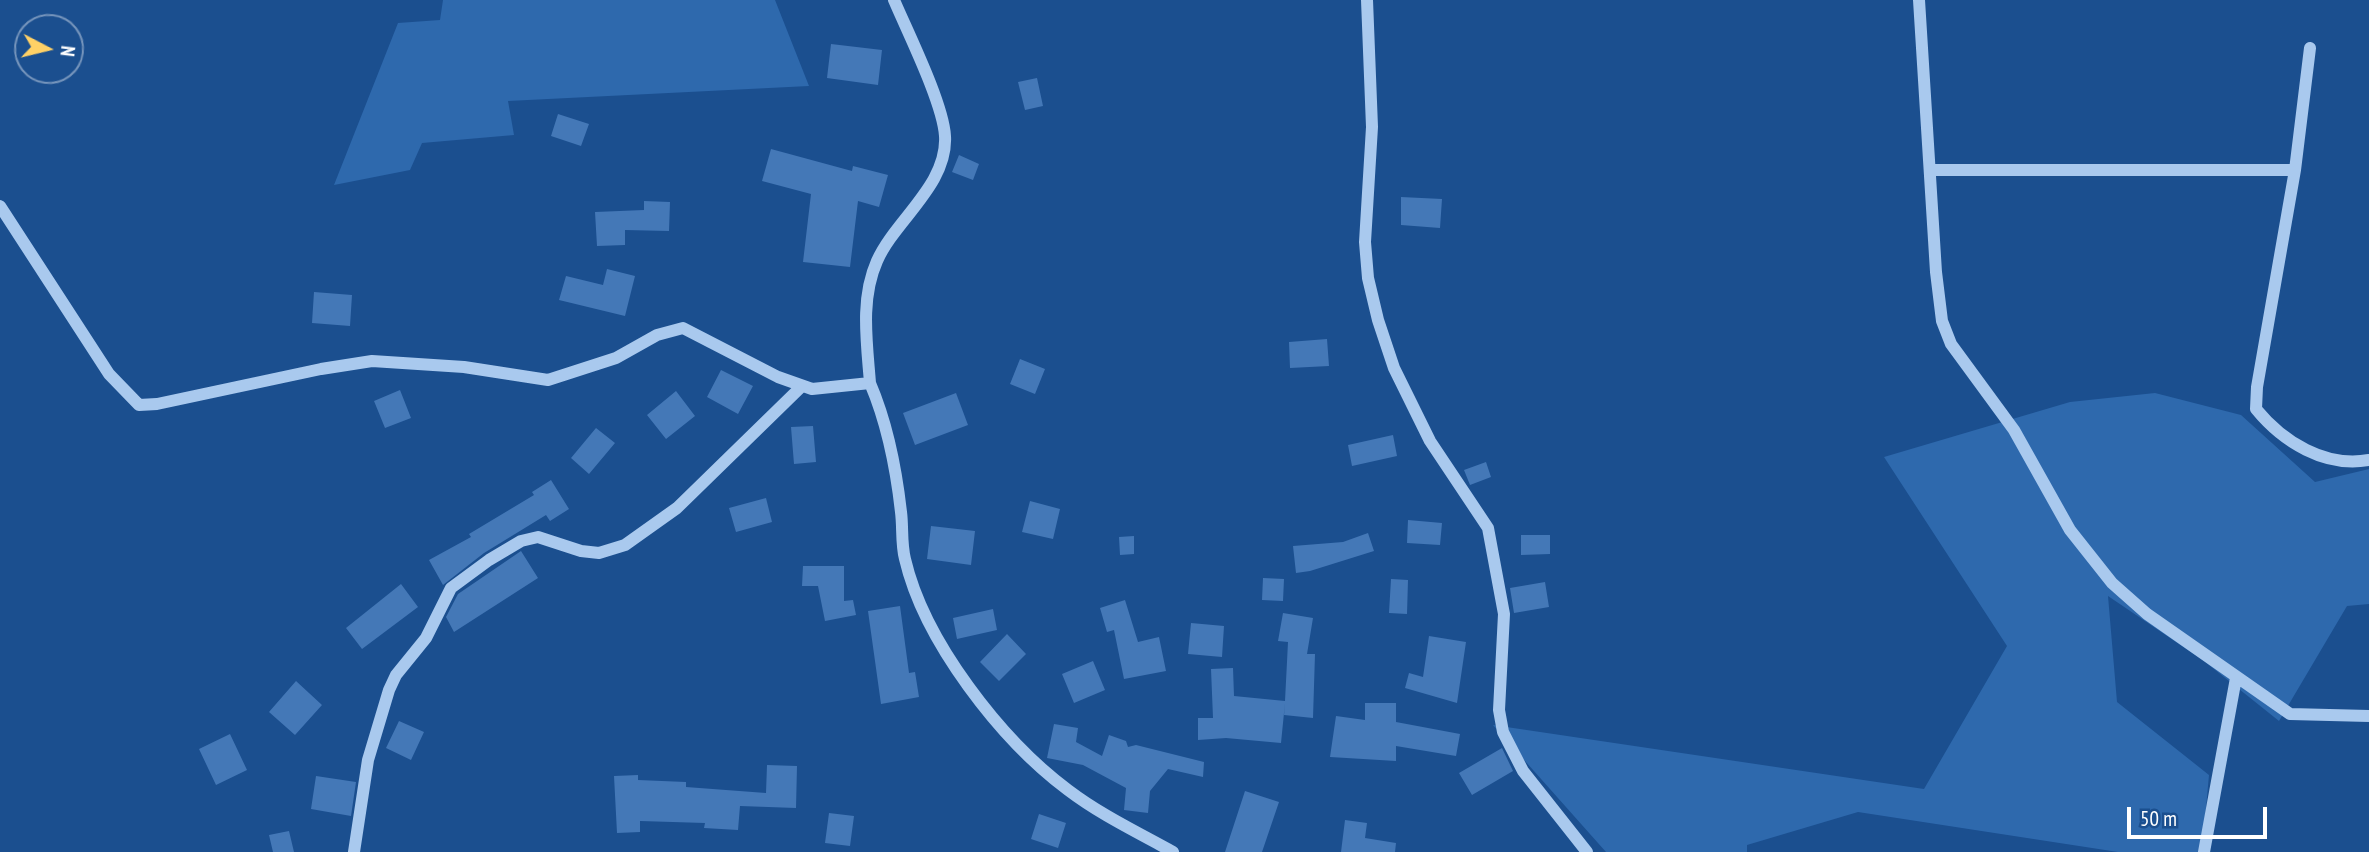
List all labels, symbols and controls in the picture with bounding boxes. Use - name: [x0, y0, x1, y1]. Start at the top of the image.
- north arrow: [14, 14, 84, 84]
- text: N: [55, 45, 80, 58]
- scale bar: [2131, 792, 2271, 836]
- text: 50 m: [2140, 805, 2177, 832]

